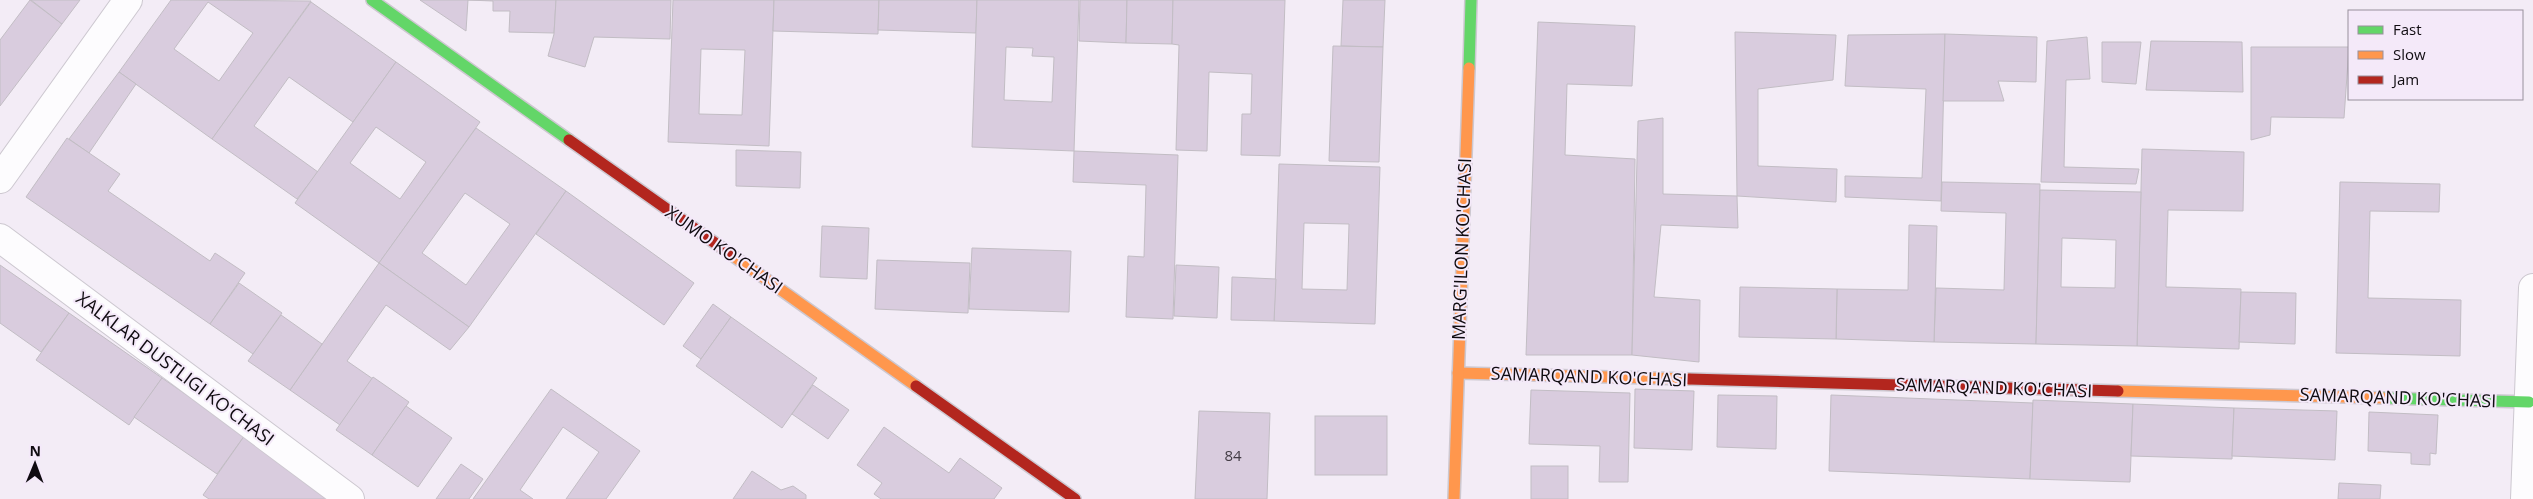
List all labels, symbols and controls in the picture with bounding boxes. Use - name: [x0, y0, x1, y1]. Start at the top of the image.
- legend: [2348, 10, 2523, 100]
- text: Fast: [2393, 19, 2422, 39]
- text: Slow: [2393, 44, 2426, 64]
- text: Jam: [2391, 69, 2419, 89]
- street label: MARG'ILON KO'CHASI: [1446, 157, 1476, 340]
- street label: XUMO KO'CHASI: [661, 200, 788, 299]
- street label: XALKLAR DUSTLIGI KO'CHASI: [72, 286, 279, 451]
- street label: SAMARQAND KO'CHASI: [1490, 361, 1688, 391]
- street label: SAMARQAND KO'CHASI: [1895, 372, 2093, 402]
- street label: SAMARQAND KO'CHASI: [2299, 382, 2497, 412]
- north arrow: [10, 439, 60, 489]
- text: N: [29, 441, 41, 460]
- house number: 84: [1224, 445, 1242, 465]

